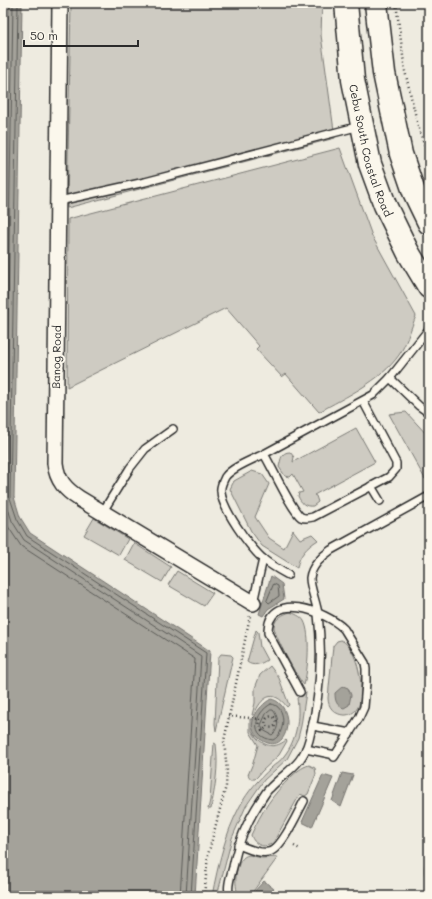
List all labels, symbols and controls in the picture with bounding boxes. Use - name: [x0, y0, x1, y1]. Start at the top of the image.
- scale bar: [24, 22, 138, 48]
- text: 50 m: [30, 27, 58, 43]
- street label: Cebu South Coastal Road: [347, 83, 397, 219]
- street label: Banog Road: [48, 325, 64, 389]

